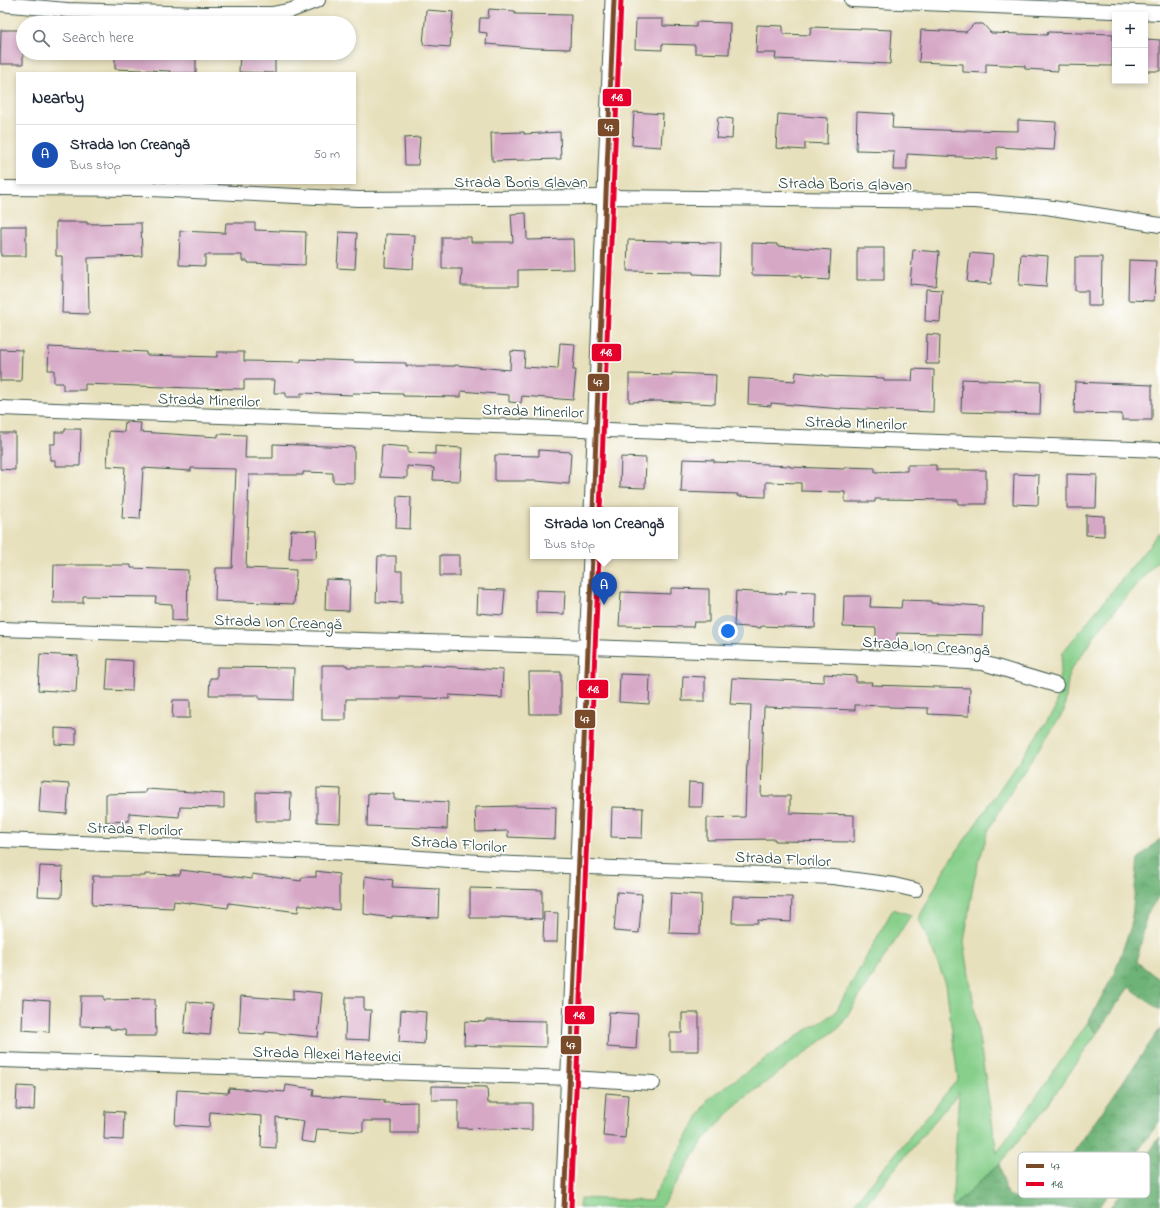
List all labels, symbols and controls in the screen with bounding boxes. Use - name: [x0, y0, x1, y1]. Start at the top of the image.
- map controls: [1112, 12, 1148, 84]
- button: +: [1112, 12, 1148, 48]
- search box: [16, 16, 356, 60]
- icon: search: [30, 27, 52, 49]
- text: Search here: [62, 27, 134, 49]
- button: −: [1112, 48, 1148, 84]
- text: Nearby: [32, 86, 84, 111]
- line badge: 148: [602, 88, 632, 107]
- text: 148: [611, 90, 624, 106]
- line badge: 47: [597, 118, 620, 137]
- text: 47: [603, 120, 614, 136]
- text: Strada Ion Creangă: [70, 134, 190, 156]
- text: A: [41, 145, 49, 164]
- text: 50 m: [314, 145, 340, 164]
- text: Bus stop: [70, 156, 121, 175]
- street label: Strada Boris Glavan: [454, 171, 588, 195]
- street label: Strada Boris Glavan: [778, 172, 912, 198]
- line badge: 148: [591, 343, 622, 362]
- text: 148: [600, 345, 613, 361]
- line badge: 47: [587, 373, 610, 392]
- text: 47: [592, 375, 603, 391]
- street label: Strada Minerilor: [157, 387, 261, 415]
- street label: Strada Minerilor: [481, 398, 585, 426]
- street label: Strada Minerilor: [804, 410, 908, 438]
- popup: [530, 507, 678, 559]
- text: Strada Ion Creangă: [544, 513, 664, 535]
- text: Bus stop: [544, 535, 595, 554]
- pin: A: [591, 572, 617, 605]
- street label: Strada Ion Creangă: [214, 609, 342, 637]
- your location: [718, 621, 738, 641]
- street label: Strada Ion Creangă: [861, 631, 990, 663]
- line badge: 148: [578, 679, 609, 699]
- text: 148: [587, 682, 600, 698]
- line badge: 47: [574, 709, 596, 729]
- text: 47: [579, 712, 590, 728]
- street label: Strada Florilor: [87, 816, 183, 844]
- street label: Strada Florilor: [410, 830, 508, 860]
- street label: Strada Florilor: [734, 845, 832, 874]
- line badge: 148: [564, 1005, 595, 1025]
- text: 148: [573, 1008, 586, 1024]
- line badge: 47: [560, 1035, 582, 1055]
- text: 47: [565, 1038, 576, 1054]
- street label: Strada Alexei Mateevici: [252, 1040, 402, 1070]
- legend: [1018, 1152, 1150, 1198]
- text: 47: [1051, 1159, 1061, 1175]
- text: 148: [1051, 1177, 1063, 1193]

